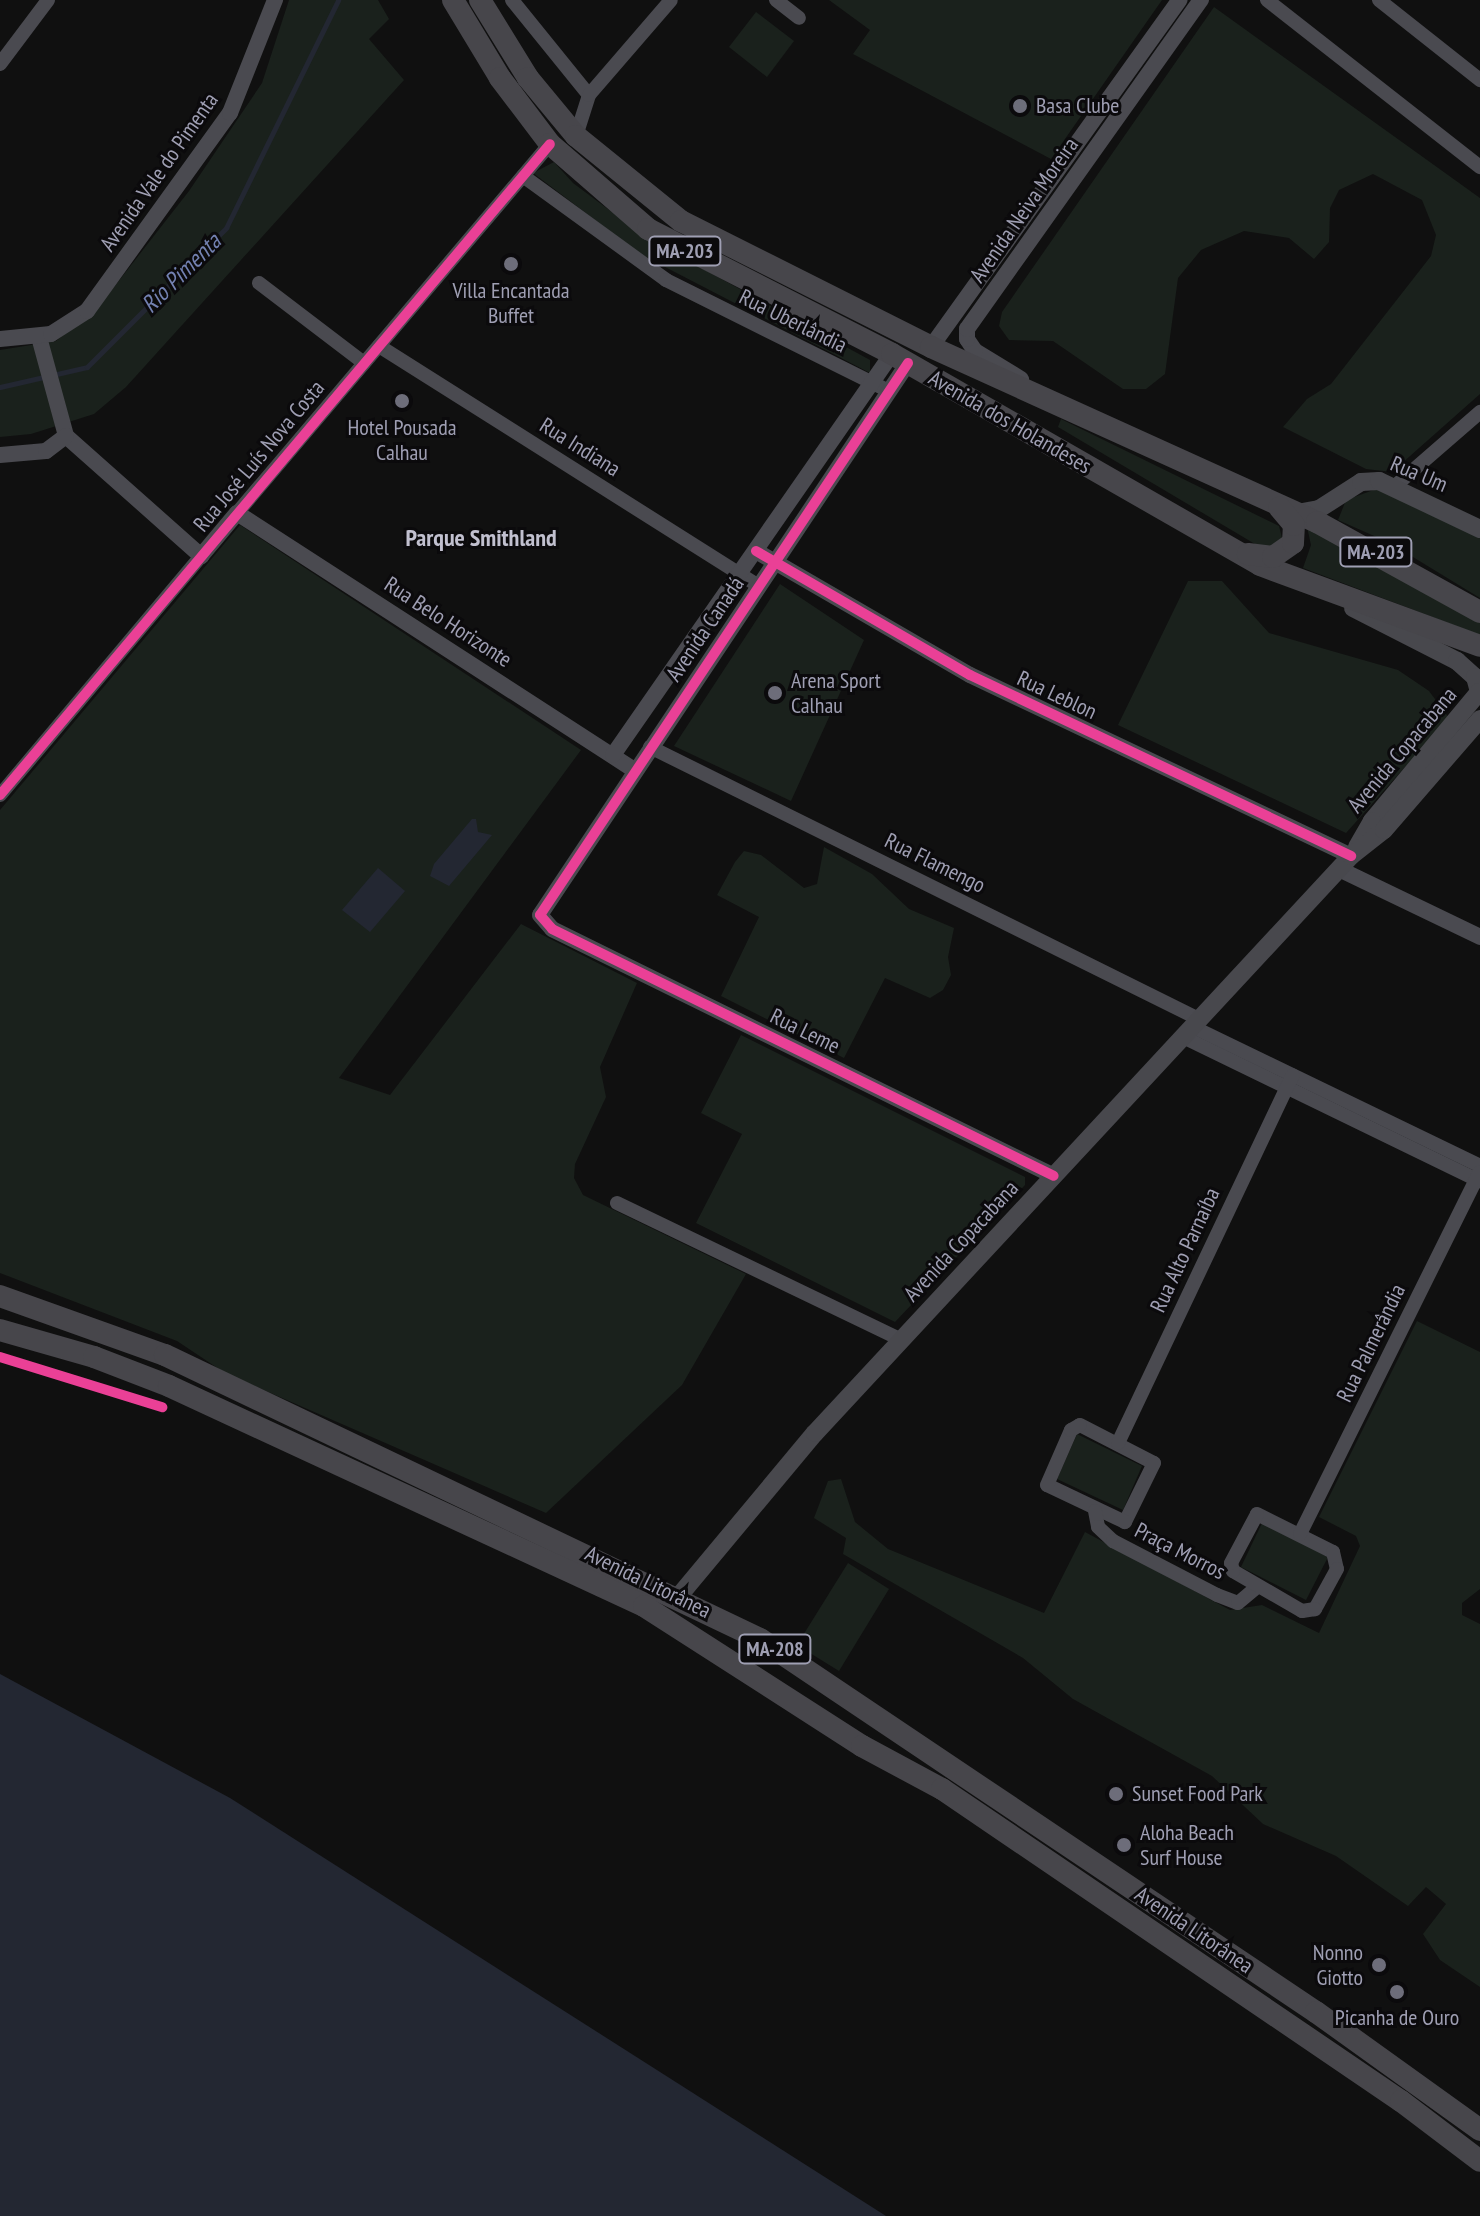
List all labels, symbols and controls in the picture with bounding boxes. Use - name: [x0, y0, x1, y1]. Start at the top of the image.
- street label: Avenida Vale do Pimenta: [94, 87, 224, 257]
- place label: Basa Clube: [1036, 93, 1119, 119]
- marker: Basa Clube: [1011, 97, 1029, 115]
- street label: Avenida Neiva Moreira: [964, 133, 1084, 287]
- water label: Rio Pimenta: [135, 227, 227, 319]
- road number: MA-203: [647, 235, 723, 267]
- marker: Villa Encantada Buffet: [502, 255, 520, 273]
- place label: Villa Encantada Buffet: [452, 277, 570, 328]
- street label: Rua Uberlândia: [735, 284, 851, 358]
- street label: Avenida dos Holandeses: [924, 365, 1096, 479]
- street label: Rua José Luís Nova Costa: [188, 375, 330, 537]
- marker: Hotel Pousada Calhau: [393, 392, 411, 410]
- street label: Rua Indiana: [535, 412, 625, 482]
- place label: Hotel Pousada Calhau: [348, 414, 456, 466]
- street label: Rua Um: [1387, 450, 1451, 498]
- district label: Parque Smithland: [405, 524, 557, 552]
- road number: MA-203: [1338, 536, 1414, 568]
- street label: Rua Belo Horizonte: [380, 571, 516, 673]
- street label: Avenida Canadá: [660, 572, 750, 686]
- street label: Rua Leblon: [1013, 665, 1101, 725]
- place label: Arena Sport Calhau: [791, 667, 881, 718]
- street label: Avenida Copacabana: [1342, 682, 1462, 818]
- marker: Arena Sport Calhau: [766, 684, 784, 702]
- street label: Rua Flamengo: [880, 827, 990, 899]
- street label: Rua Leme: [766, 1003, 844, 1059]
- street label: Avenida Copacabana: [898, 1175, 1024, 1307]
- street label: Rua Alto Parnaíba: [1145, 1183, 1225, 1317]
- street label: Rua Palmerândia: [1331, 1280, 1411, 1406]
- street label: Praça Morros: [1130, 1517, 1230, 1585]
- street label: Avenida Litorânea: [581, 1540, 715, 1624]
- road number: MA-208: [737, 1633, 813, 1665]
- place label: Sunset Food Park: [1132, 1781, 1263, 1807]
- marker: Sunset Food Park: [1107, 1785, 1125, 1803]
- place label: Aloha Beach Surf House: [1140, 1819, 1234, 1870]
- marker: Aloha Beach Surf House: [1115, 1836, 1133, 1854]
- street label: Avenida Litorânea: [1130, 1881, 1258, 1979]
- place label: Nonno Giotto: [1313, 1939, 1363, 1990]
- marker: Nonno Giotto: [1370, 1956, 1388, 1974]
- marker: Picanha de Ouro: [1388, 1983, 1406, 2001]
- place label: Picanha de Ouro: [1335, 2005, 1459, 2031]

